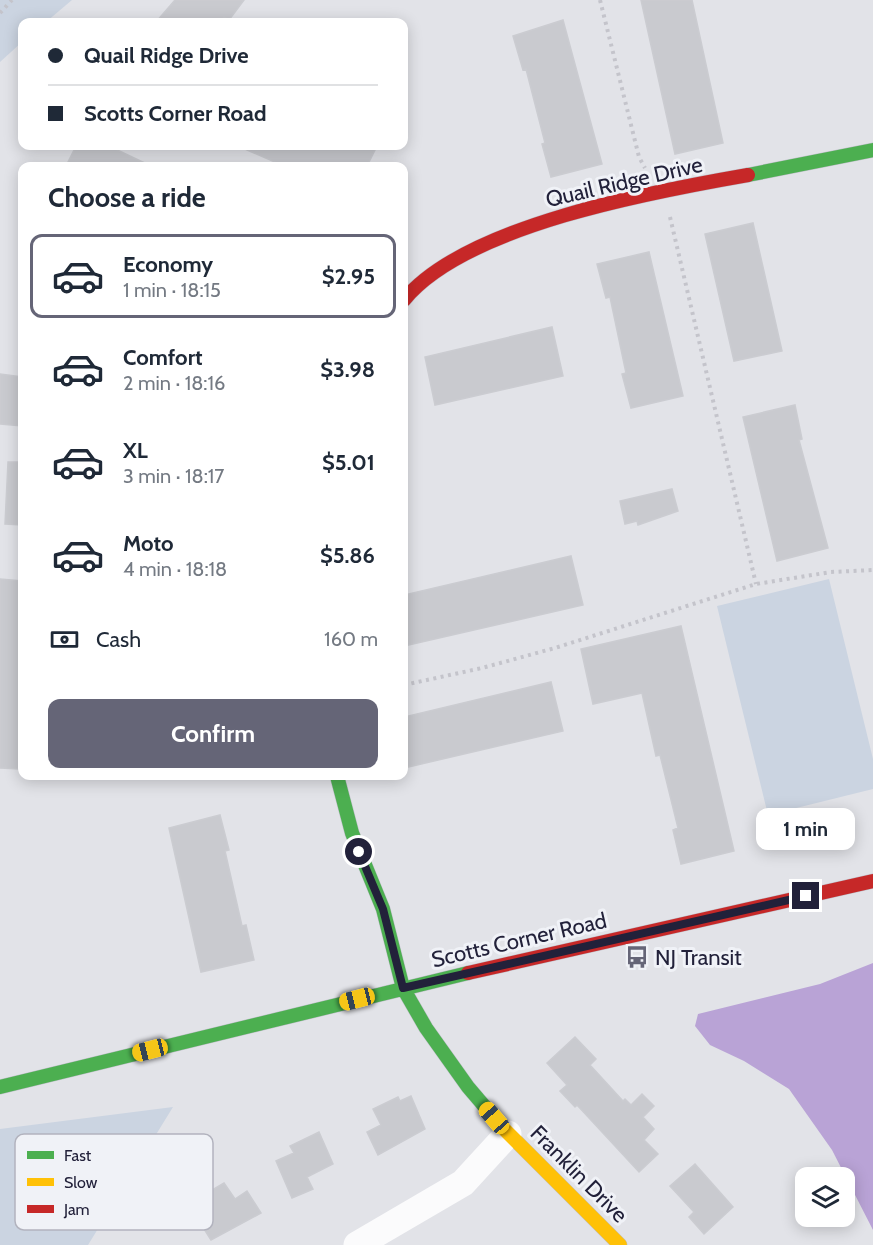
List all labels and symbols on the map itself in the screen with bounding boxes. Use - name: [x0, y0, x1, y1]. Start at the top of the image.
- street label: Quail Ridge Drive: [543, 151, 705, 213]
- callout: 1 min: [756, 809, 856, 851]
- route start: [345, 838, 372, 865]
- route end: [792, 882, 819, 909]
- street label: Scotts Corner Road: [429, 907, 609, 973]
- bus stop icon: NJ Transit: [624, 944, 650, 970]
- place label: NJ Transit: [655, 944, 742, 971]
- car: [337, 986, 377, 1012]
- car: [130, 1037, 170, 1063]
- car: [475, 1099, 513, 1137]
- street label: Franklin Drive: [525, 1120, 633, 1228]
- legend: [15, 1134, 213, 1230]
- text: Fast: [64, 1146, 92, 1165]
- text: Slow: [64, 1173, 98, 1192]
- text: Jam: [63, 1200, 90, 1219]

